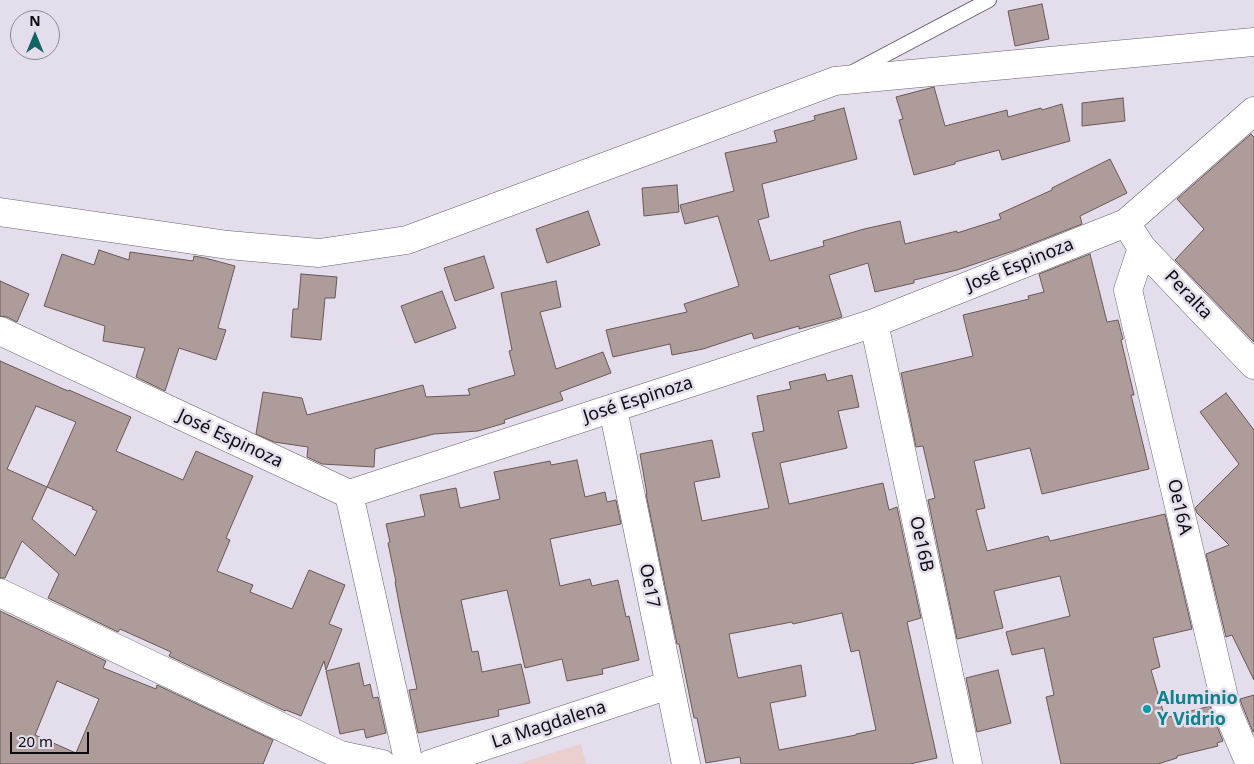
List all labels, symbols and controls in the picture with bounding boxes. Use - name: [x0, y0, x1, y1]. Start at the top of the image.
- north arrow: [10, 10, 60, 60]
- text: N: [29, 11, 41, 30]
- street label: José Espinoza: [963, 234, 1077, 296]
- street label: Peralta: [1160, 266, 1216, 324]
- street label: José Espinoza: [580, 372, 696, 428]
- street label: José Espinoza: [174, 405, 286, 473]
- street label: Oe16A: [1162, 477, 1196, 537]
- street label: Oe16B: [905, 514, 937, 574]
- street label: Oe17: [634, 562, 664, 610]
- place label: Aluminio Y Vidrio: [1157, 688, 1238, 731]
- street label: La Magdalena: [489, 696, 609, 754]
- marker: Aluminio Y Vidrio: [1141, 703, 1153, 715]
- scale bar: [12, 722, 91, 754]
- text: 20 m: [18, 731, 53, 751]

